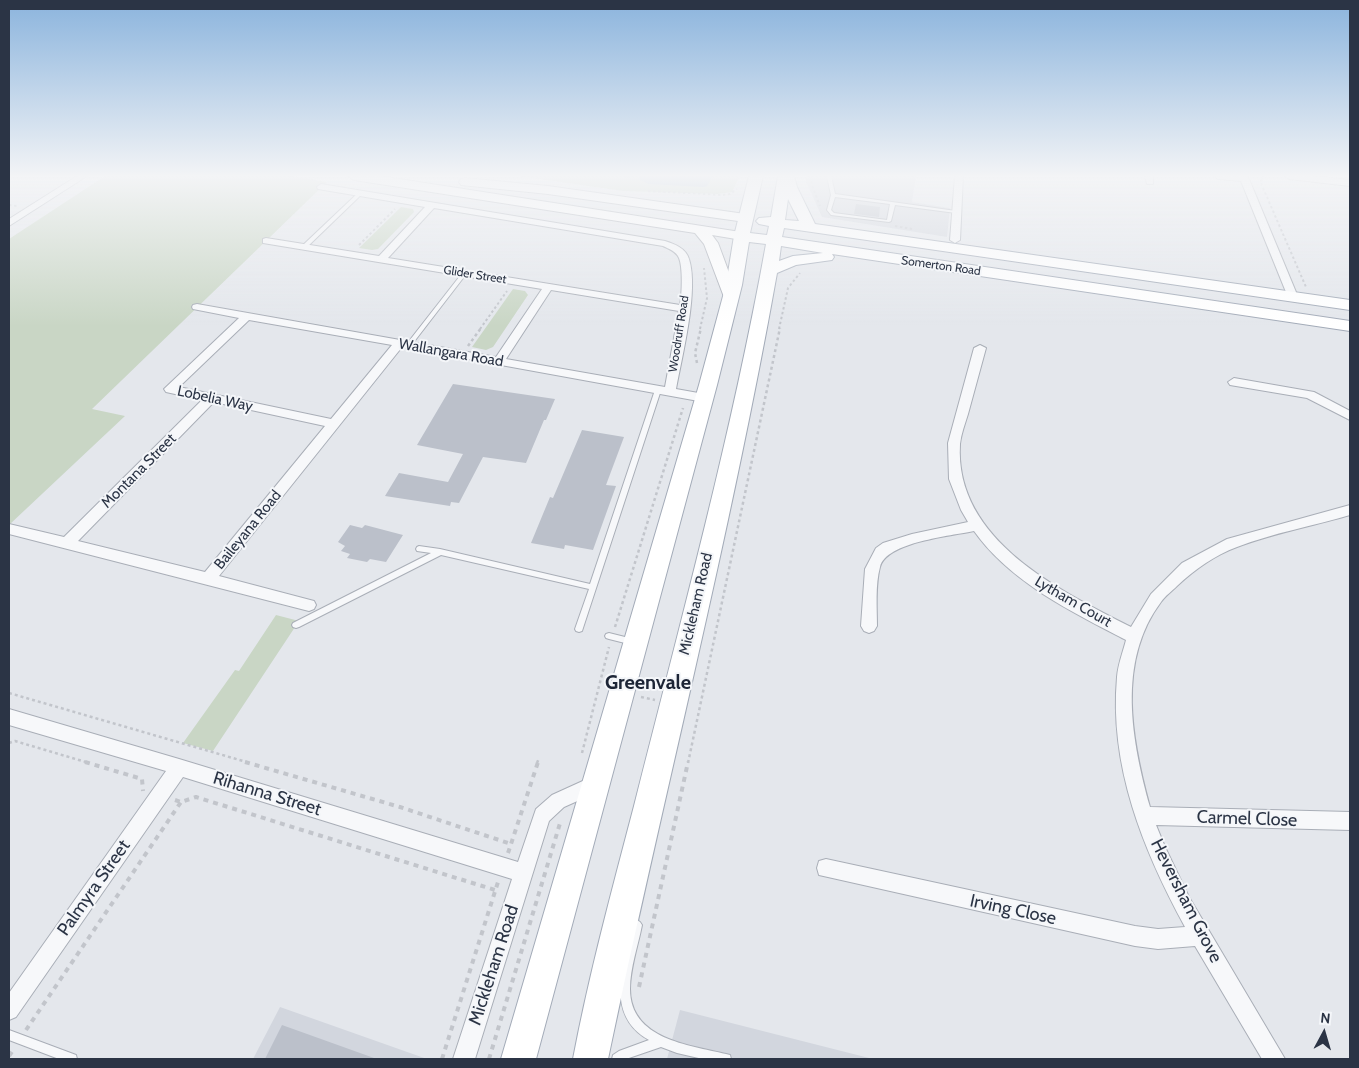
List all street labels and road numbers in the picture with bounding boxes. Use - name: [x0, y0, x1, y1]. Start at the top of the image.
- street label: Somerton Road: [900, 253, 982, 279]
- street label: Glider Street: [443, 263, 507, 287]
- street label: Woodruff Road: [666, 295, 692, 373]
- street label: Wallangara Road: [397, 335, 505, 371]
- street label: Lobelia Way: [175, 382, 255, 416]
- street label: Montana Street: [98, 430, 180, 512]
- street label: Baileyana Road: [211, 487, 285, 573]
- street label: Mickleham Road: [676, 551, 716, 657]
- street label: Lytham Court: [1031, 573, 1115, 631]
- street label: Rihanna Street: [210, 767, 324, 821]
- street label: Carmel Close: [1196, 806, 1298, 832]
- street label: Palmyra Street: [53, 836, 135, 940]
- street label: Heversham Grove: [1146, 836, 1226, 966]
- street label: Irving Close: [968, 890, 1058, 930]
- street label: Mickleham Road: [464, 902, 524, 1028]

